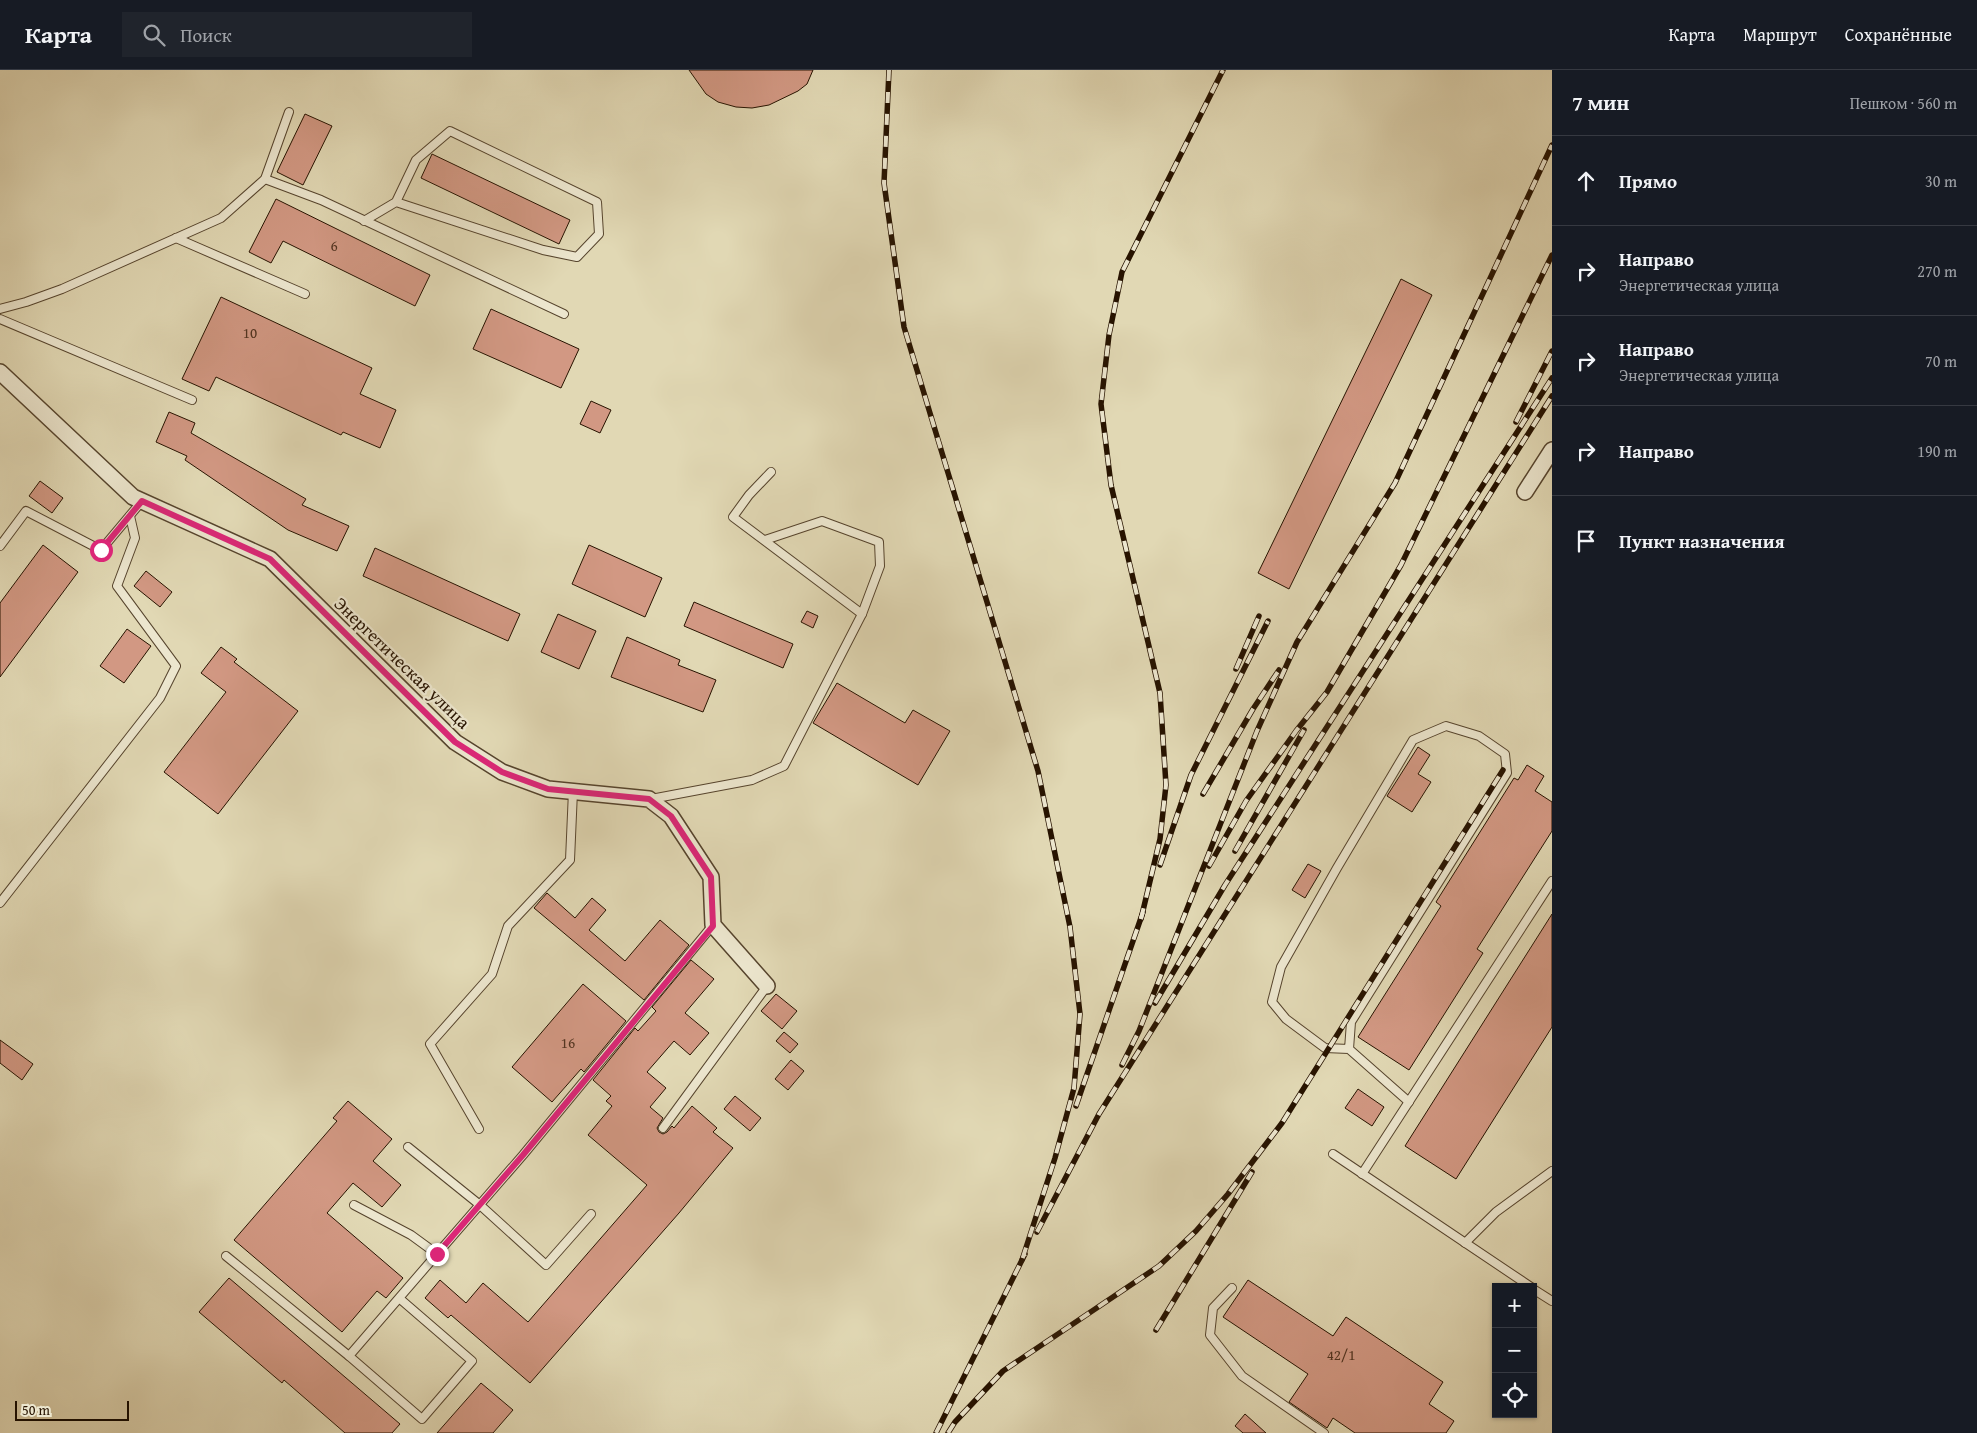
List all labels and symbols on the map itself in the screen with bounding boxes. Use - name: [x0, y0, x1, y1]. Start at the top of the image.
- house number: 6: [330, 235, 338, 256]
- house number: 10: [243, 322, 257, 343]
- route start: [90, 539, 113, 562]
- street label: Энергетическая улица: [328, 590, 477, 735]
- house number: 16: [561, 1032, 575, 1053]
- route end: [426, 1243, 449, 1266]
- house number: 42/1: [1327, 1344, 1355, 1365]
- scale bar: [15, 1398, 129, 1421]

